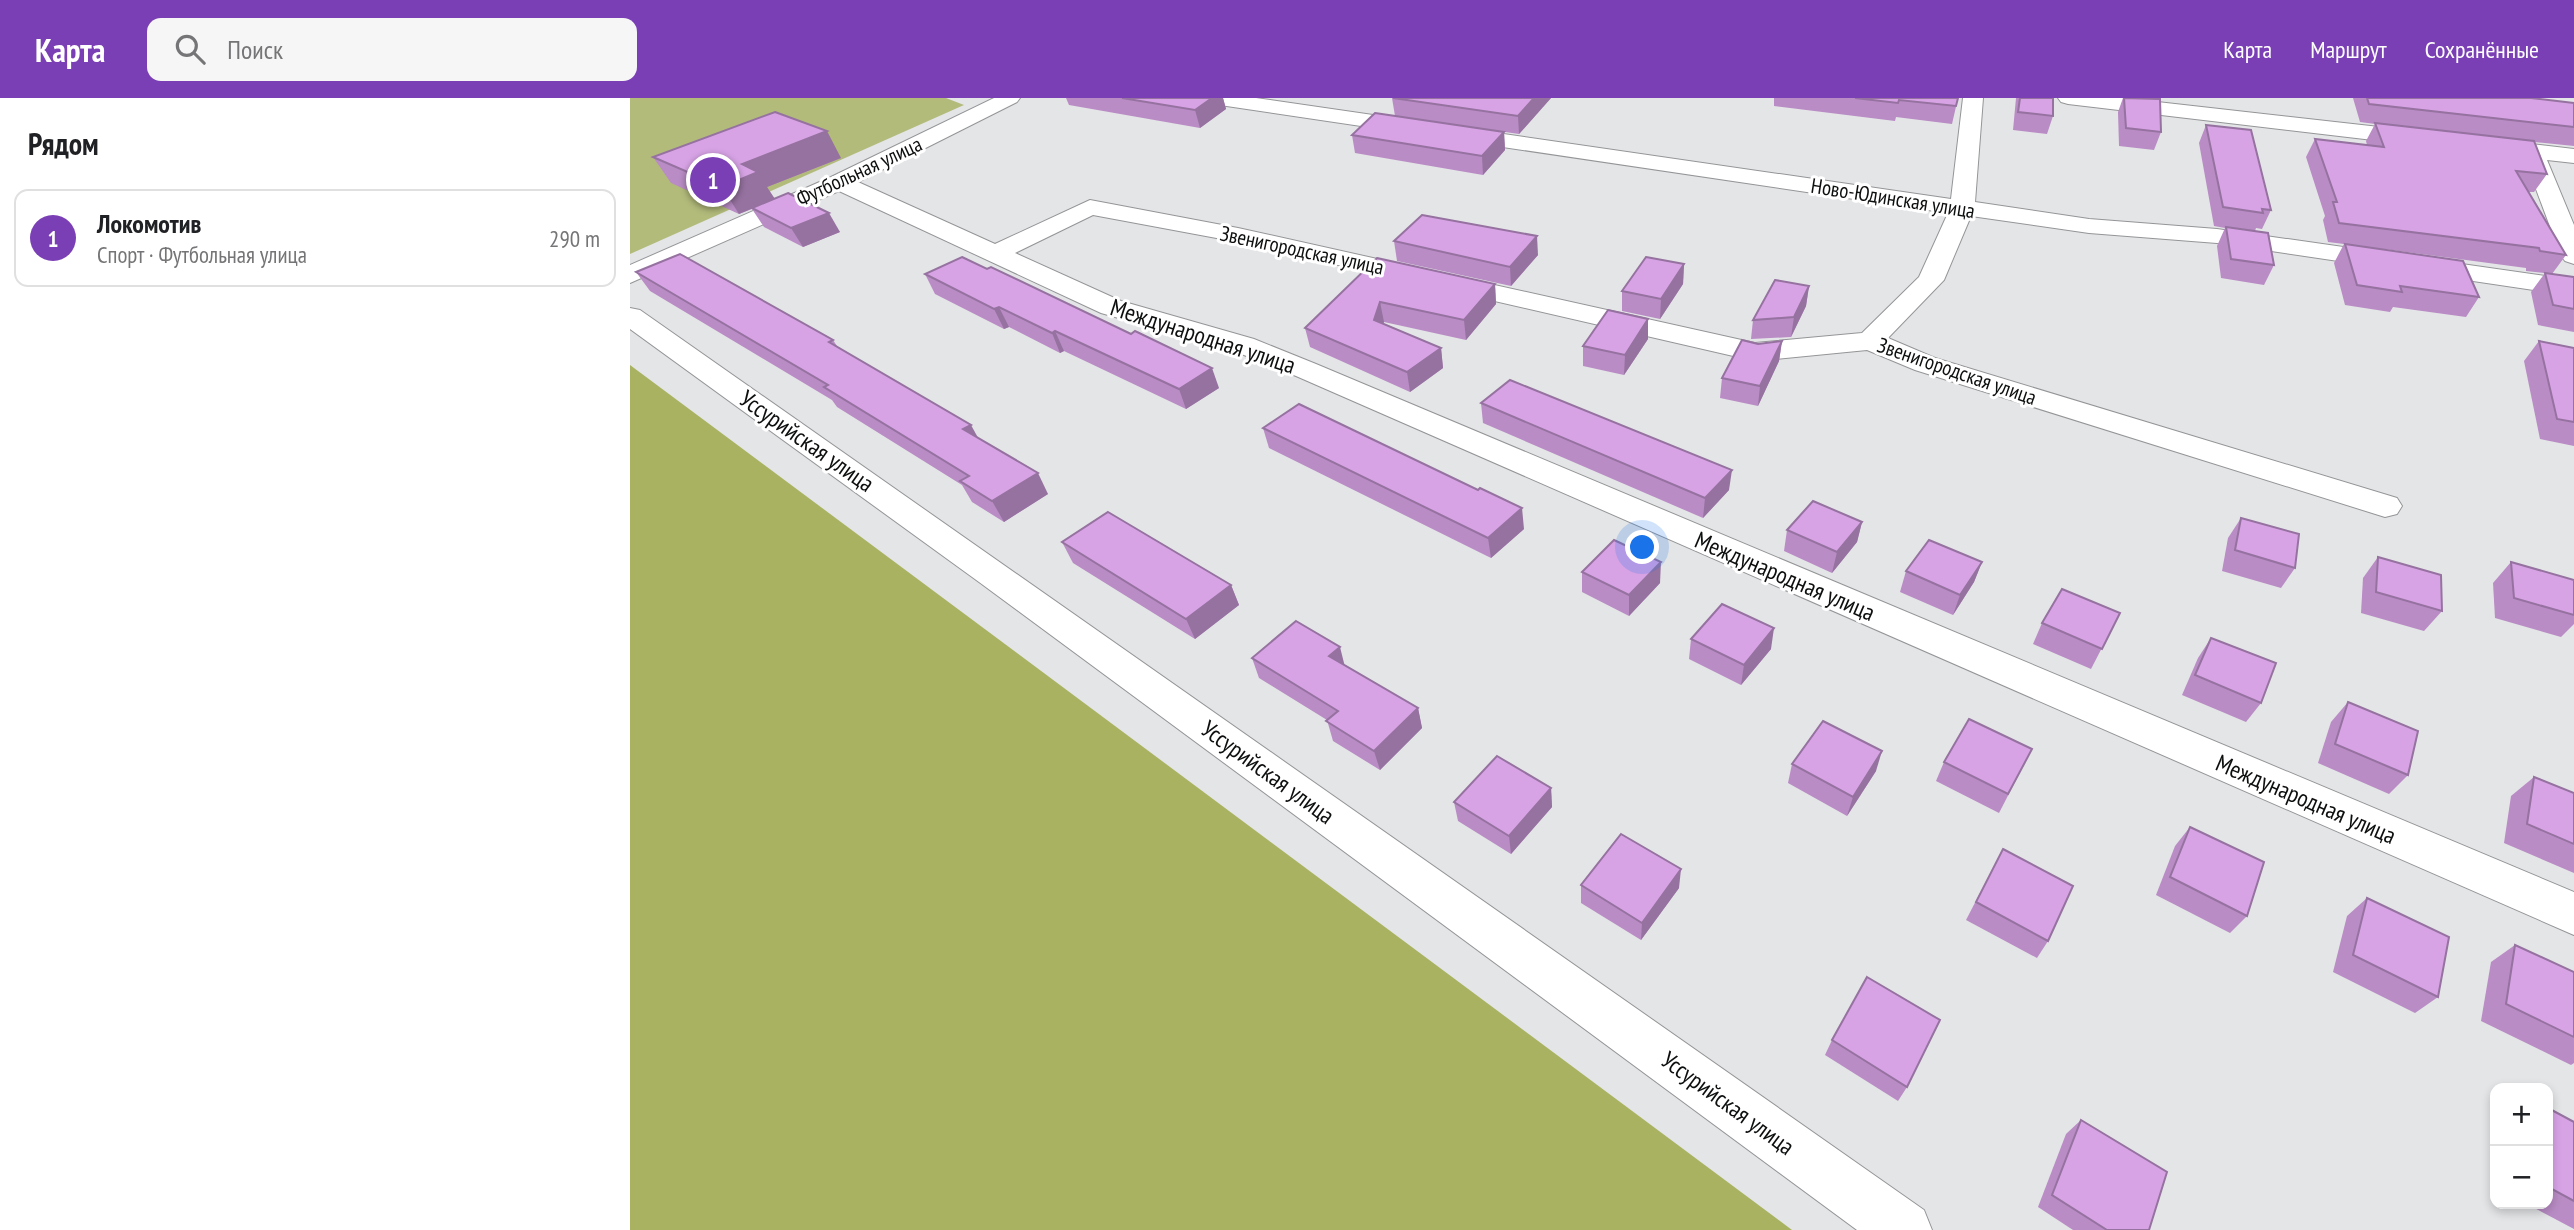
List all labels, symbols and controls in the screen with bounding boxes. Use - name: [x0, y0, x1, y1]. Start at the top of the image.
- search box: [147, 18, 637, 81]
- text: Карта: [35, 28, 105, 71]
- icon: search: [171, 30, 209, 68]
- text: Поиск: [227, 33, 283, 66]
- text: Карта: [2223, 34, 2272, 65]
- text: Маршрут: [2310, 34, 2387, 65]
- text: Сохранённые: [2425, 34, 2539, 65]
- text: Рядом: [28, 124, 99, 163]
- street label: Футбольная улица: [792, 130, 926, 212]
- pin: 1: [690, 154, 736, 206]
- street label: Ново-Юдинская улица: [1809, 172, 1977, 224]
- text: Локомотив: [97, 207, 201, 240]
- street label: Звенигородская улица: [1218, 219, 1386, 281]
- text: 1: [48, 224, 59, 253]
- text: 290 m: [549, 224, 600, 253]
- text: Спорт · Футбольная улица: [97, 240, 307, 269]
- street label: Международная улица: [1107, 291, 1299, 381]
- street label: Звенигородская улица: [1874, 331, 2040, 411]
- street label: Уссурийская улица: [734, 383, 880, 499]
- street label: Международная улица: [1690, 524, 1880, 628]
- your location: [1625, 530, 1659, 564]
- street label: Уссурийская улица: [1195, 713, 1341, 831]
- street label: Международная улица: [2211, 747, 2401, 851]
- street label: Уссурийская улица: [1655, 1044, 1801, 1162]
- map controls: [2490, 1083, 2553, 1209]
- button: +: [2490, 1083, 2553, 1146]
- button: −: [2490, 1146, 2553, 1209]

